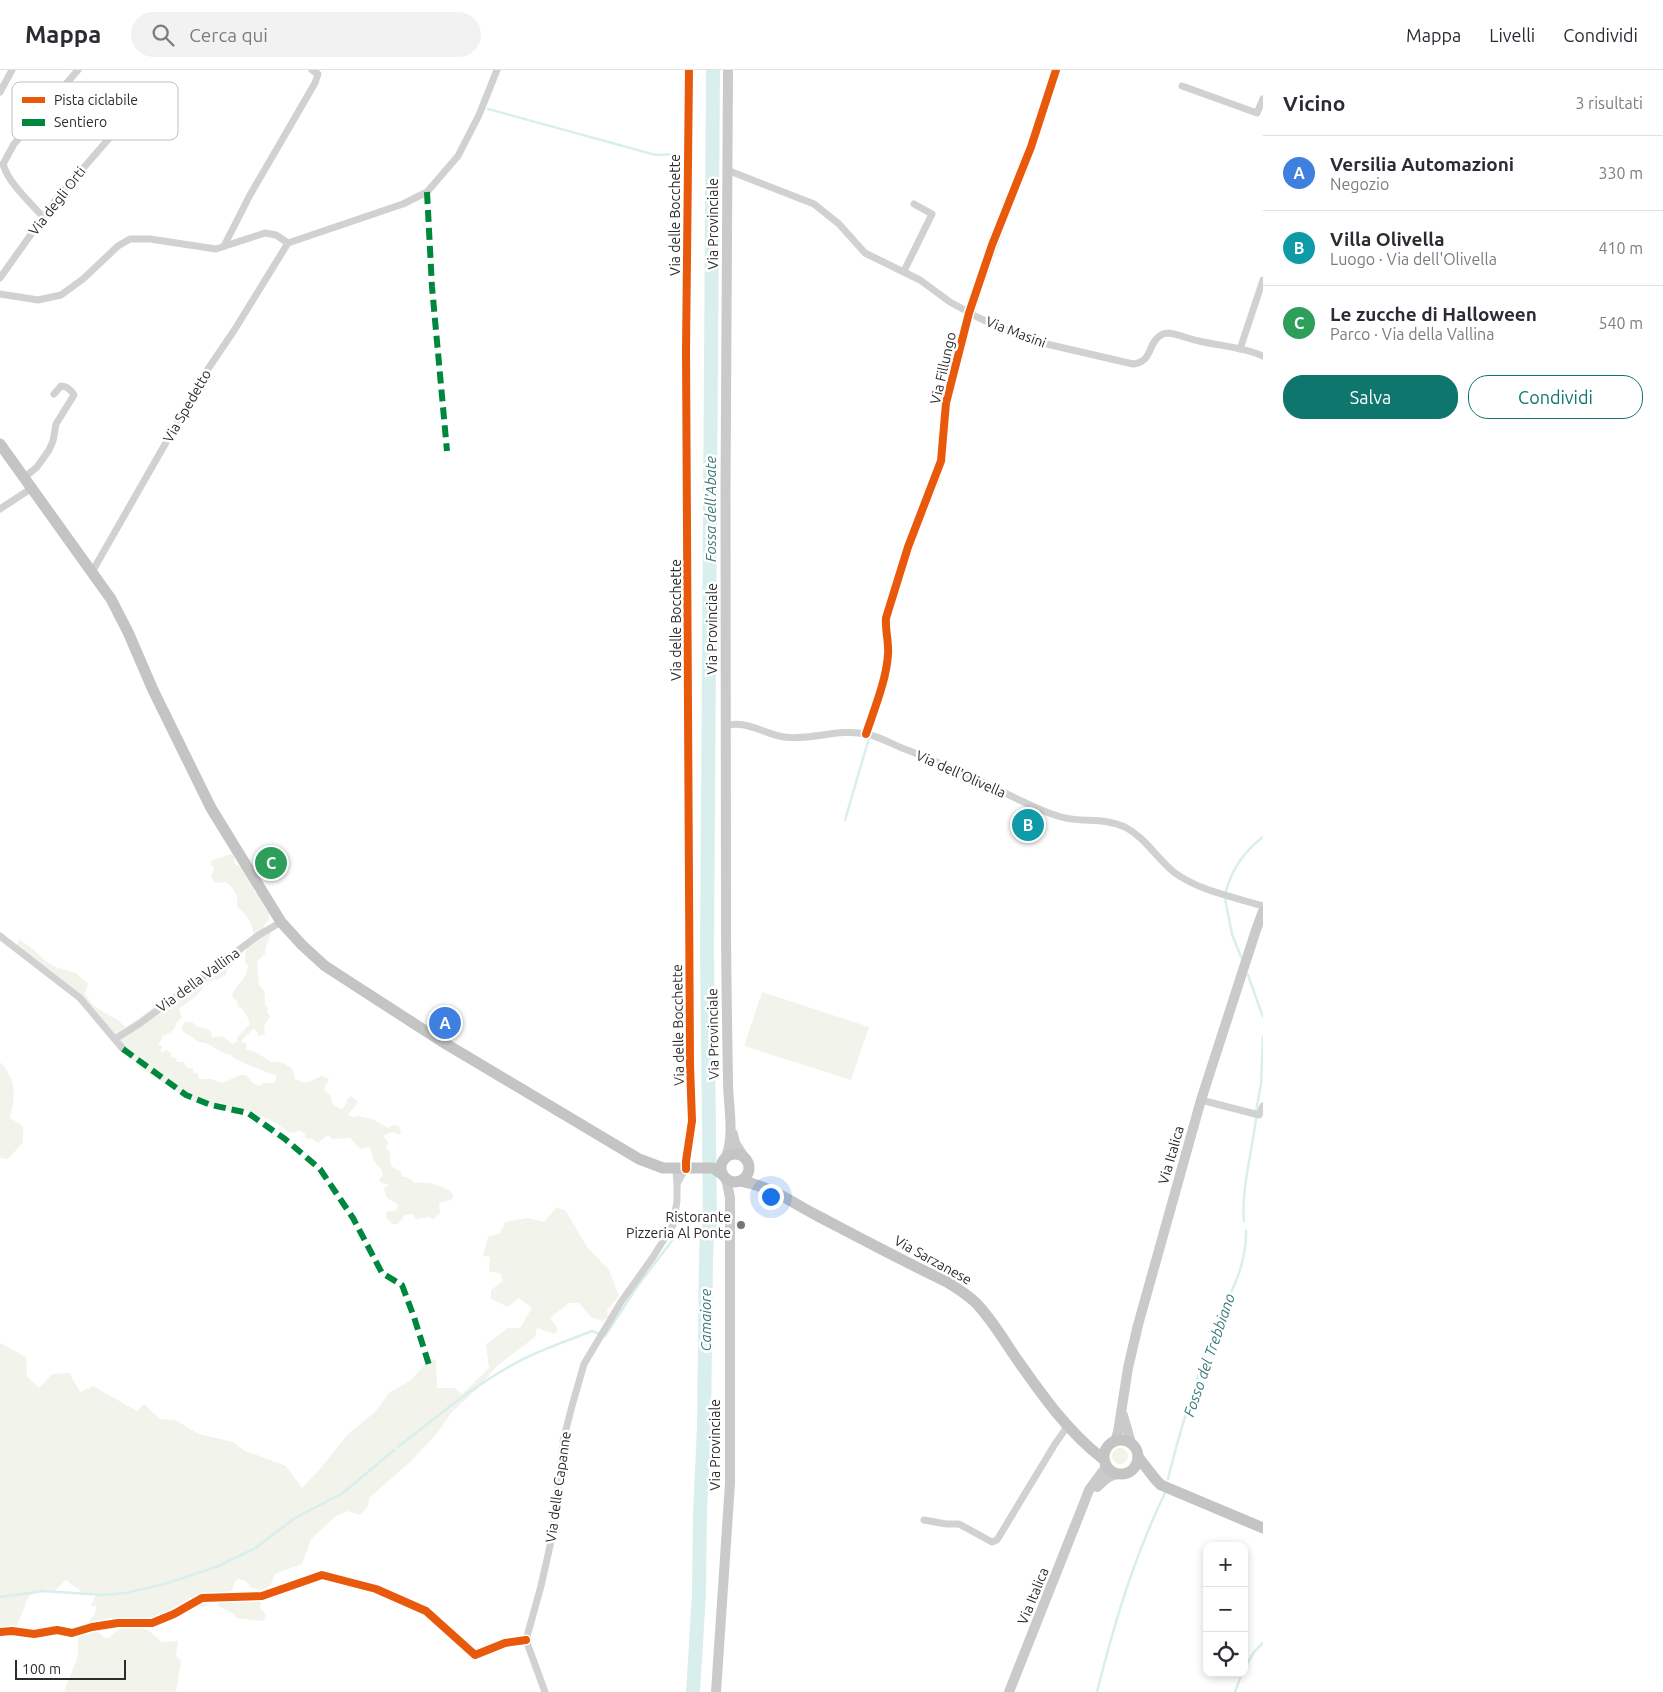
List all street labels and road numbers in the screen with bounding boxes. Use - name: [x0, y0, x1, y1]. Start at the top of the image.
- street label: Via delle Bocchette: [667, 154, 683, 276]
- street label: Via degli Orti: [25, 164, 89, 238]
- street label: Via Provinciale: [705, 178, 721, 270]
- street label: Via Masini: [984, 313, 1048, 351]
- street label: Via Fillungo: [927, 330, 959, 406]
- street label: Via Spedetto: [160, 367, 214, 445]
- street label: Via delle Bocchette: [668, 559, 684, 681]
- street label: Via Provinciale: [704, 583, 720, 675]
- street label: Via dell'Olivella: [914, 747, 1008, 801]
- street label: Via della Vallina: [153, 945, 243, 1015]
- street label: Via delle Bocchette: [669, 964, 687, 1086]
- street label: Via Provinciale: [704, 988, 722, 1080]
- street label: Via Italica: [1155, 1124, 1187, 1186]
- street label: Via Sarzanese: [891, 1232, 975, 1288]
- street label: Via Provinciale: [707, 1399, 723, 1491]
- street label: Via delle Capanne: [542, 1430, 574, 1544]
- street label: Via Italica: [1014, 1565, 1052, 1627]

